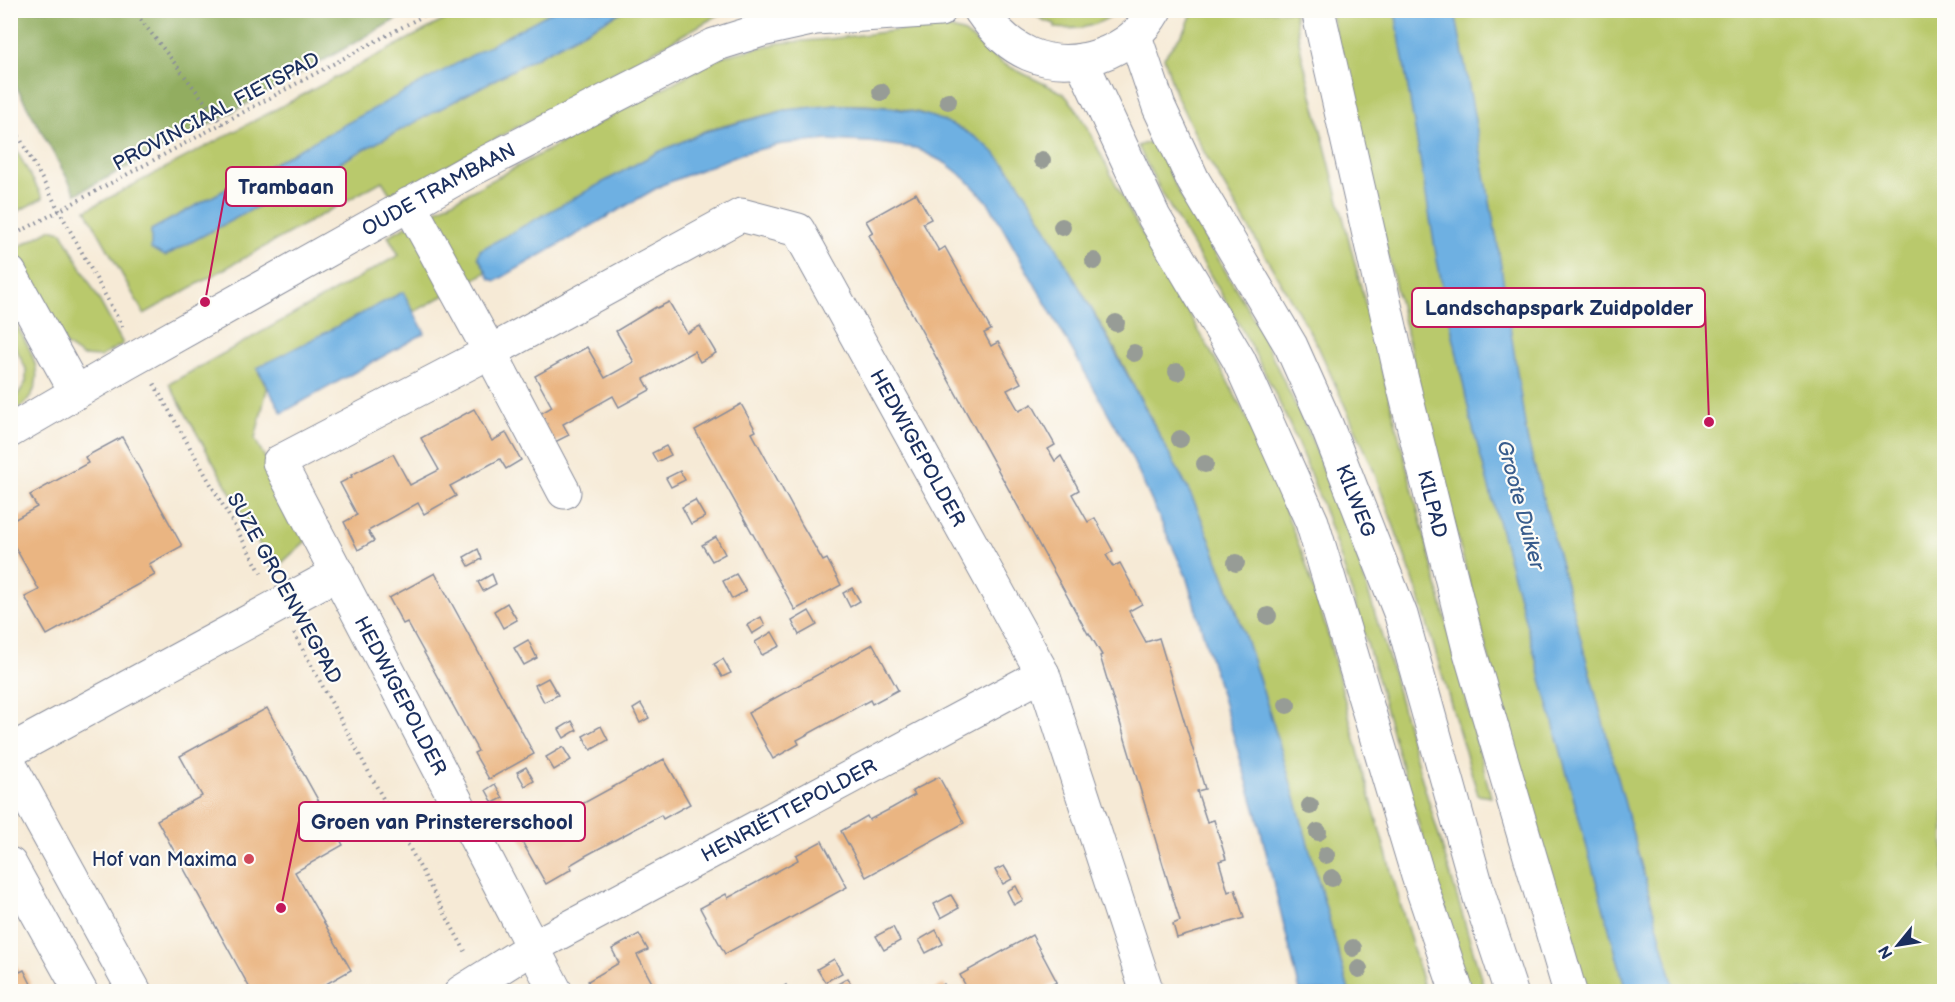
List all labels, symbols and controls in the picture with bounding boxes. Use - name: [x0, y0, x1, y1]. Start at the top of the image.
- street label: PROVINCIAAL FIETSPAD: [109, 47, 324, 177]
- street label: OUDE TRAMBAAN: [358, 138, 520, 242]
- callout: Trambaan: [226, 167, 346, 206]
- text: Trambaan: [238, 175, 334, 200]
- callout: Landschapspark Zuidpolder: [1412, 288, 1705, 327]
- text: Landschapspark Zuidpolder: [1425, 296, 1694, 321]
- street label: HEDWIGEPOLDER: [864, 366, 970, 531]
- water label: Groote Duiker: [1491, 438, 1550, 574]
- street label: KILWEG: [1330, 461, 1380, 541]
- street label: KILPAD: [1412, 468, 1452, 540]
- street label: SUZE GROENWEGPAD: [222, 489, 347, 688]
- street label: HEDWIGEPOLDER: [349, 612, 451, 779]
- street label: HENRIËTTEPOLDER: [697, 754, 881, 868]
- callout: Groen van Prinstererschool: [299, 802, 585, 841]
- text: Groen van Prinstererschool: [311, 810, 573, 835]
- place label: Hof van Maxima: [92, 848, 237, 872]
- marker: Hof van Maxima: [242, 852, 256, 866]
- north arrow: [1868, 915, 1928, 975]
- text: N: [1875, 942, 1898, 962]

